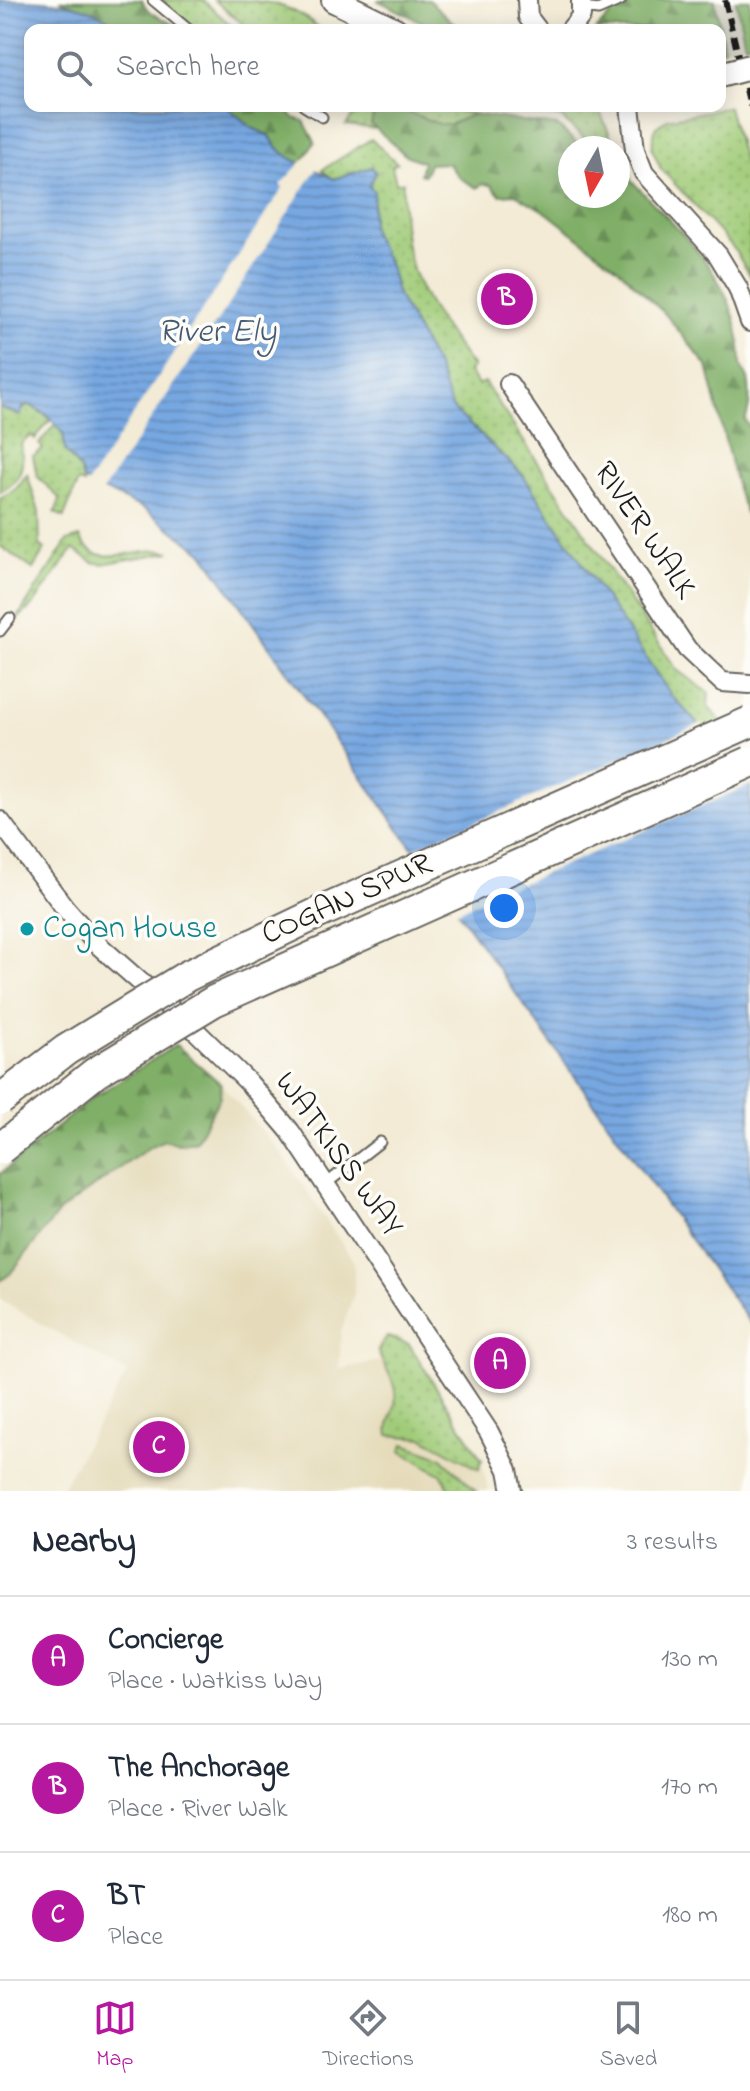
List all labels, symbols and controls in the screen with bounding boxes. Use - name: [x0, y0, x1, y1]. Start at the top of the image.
- search box: [24, 24, 726, 112]
- icon: search: [52, 46, 96, 90]
- text: Search here: [116, 46, 260, 90]
- north arrow: [558, 136, 630, 208]
- pin: B: [481, 269, 533, 329]
- water label: River Ely: [158, 308, 277, 358]
- street label: RIVER WALK: [581, 453, 708, 610]
- street label: COGAN SPUR: [254, 841, 440, 959]
- your location: [484, 888, 524, 928]
- place label: Cogan House: [43, 906, 217, 953]
- marker: Cogan House: [18, 920, 36, 938]
- street label: WATKISS WAY: [262, 1063, 414, 1248]
- pin: A: [474, 1333, 526, 1393]
- pin: C: [133, 1417, 185, 1477]
- text: Nearby: [32, 1518, 136, 1568]
- text: 3 results: [627, 1524, 718, 1562]
- text: Concierge: [108, 1619, 223, 1663]
- text: A: [50, 1641, 66, 1679]
- text: 130 m: [661, 1641, 718, 1679]
- text: Place · Watkiss Way: [108, 1663, 322, 1701]
- text: The Anchorage: [108, 1747, 289, 1791]
- text: B: [49, 1769, 67, 1807]
- text: 170 m: [661, 1769, 718, 1807]
- text: Place · River Walk: [108, 1791, 288, 1829]
- text: BT: [108, 1875, 145, 1919]
- text: C: [51, 1897, 65, 1935]
- text: 180 m: [662, 1897, 718, 1935]
- text: Place: [108, 1919, 163, 1957]
- tab: Map: [93, 1996, 137, 2076]
- tab: Directions: [323, 1996, 414, 2076]
- tab: Saved: [600, 1996, 657, 2076]

